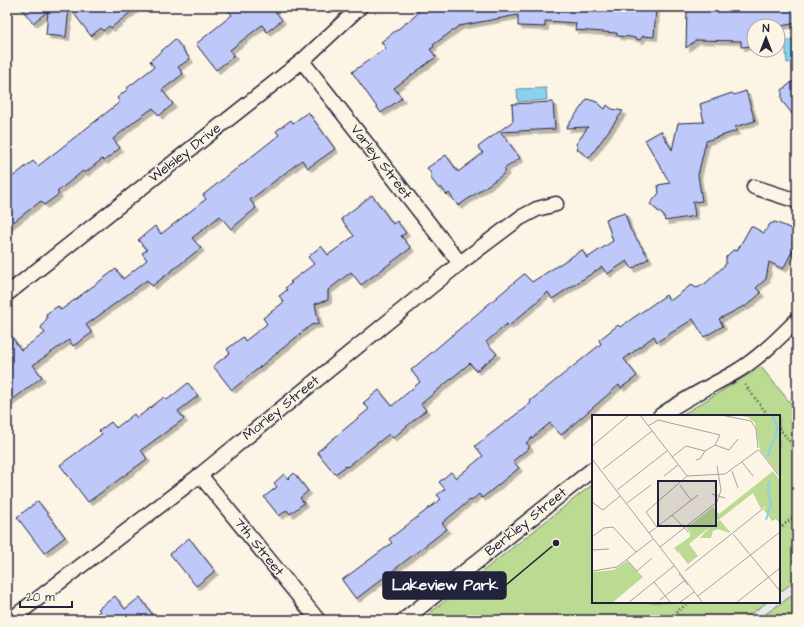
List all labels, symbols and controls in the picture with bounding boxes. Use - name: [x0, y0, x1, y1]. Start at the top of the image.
- north arrow: [746, 18, 786, 58]
- text: N: [763, 21, 770, 36]
- street label: Welsley Drive: [145, 118, 226, 188]
- street label: Varley Street: [345, 120, 417, 204]
- street label: Morley Street: [238, 371, 324, 445]
- inset map: [592, 415, 780, 603]
- street label: Berkley Street: [481, 483, 571, 561]
- street label: 7th Street: [229, 514, 289, 581]
- callout: Lakeview Park: [383, 572, 506, 599]
- text: Lakeview Park: [392, 575, 499, 596]
- scale bar: [20, 583, 72, 609]
- text: 20 m: [26, 589, 55, 606]

